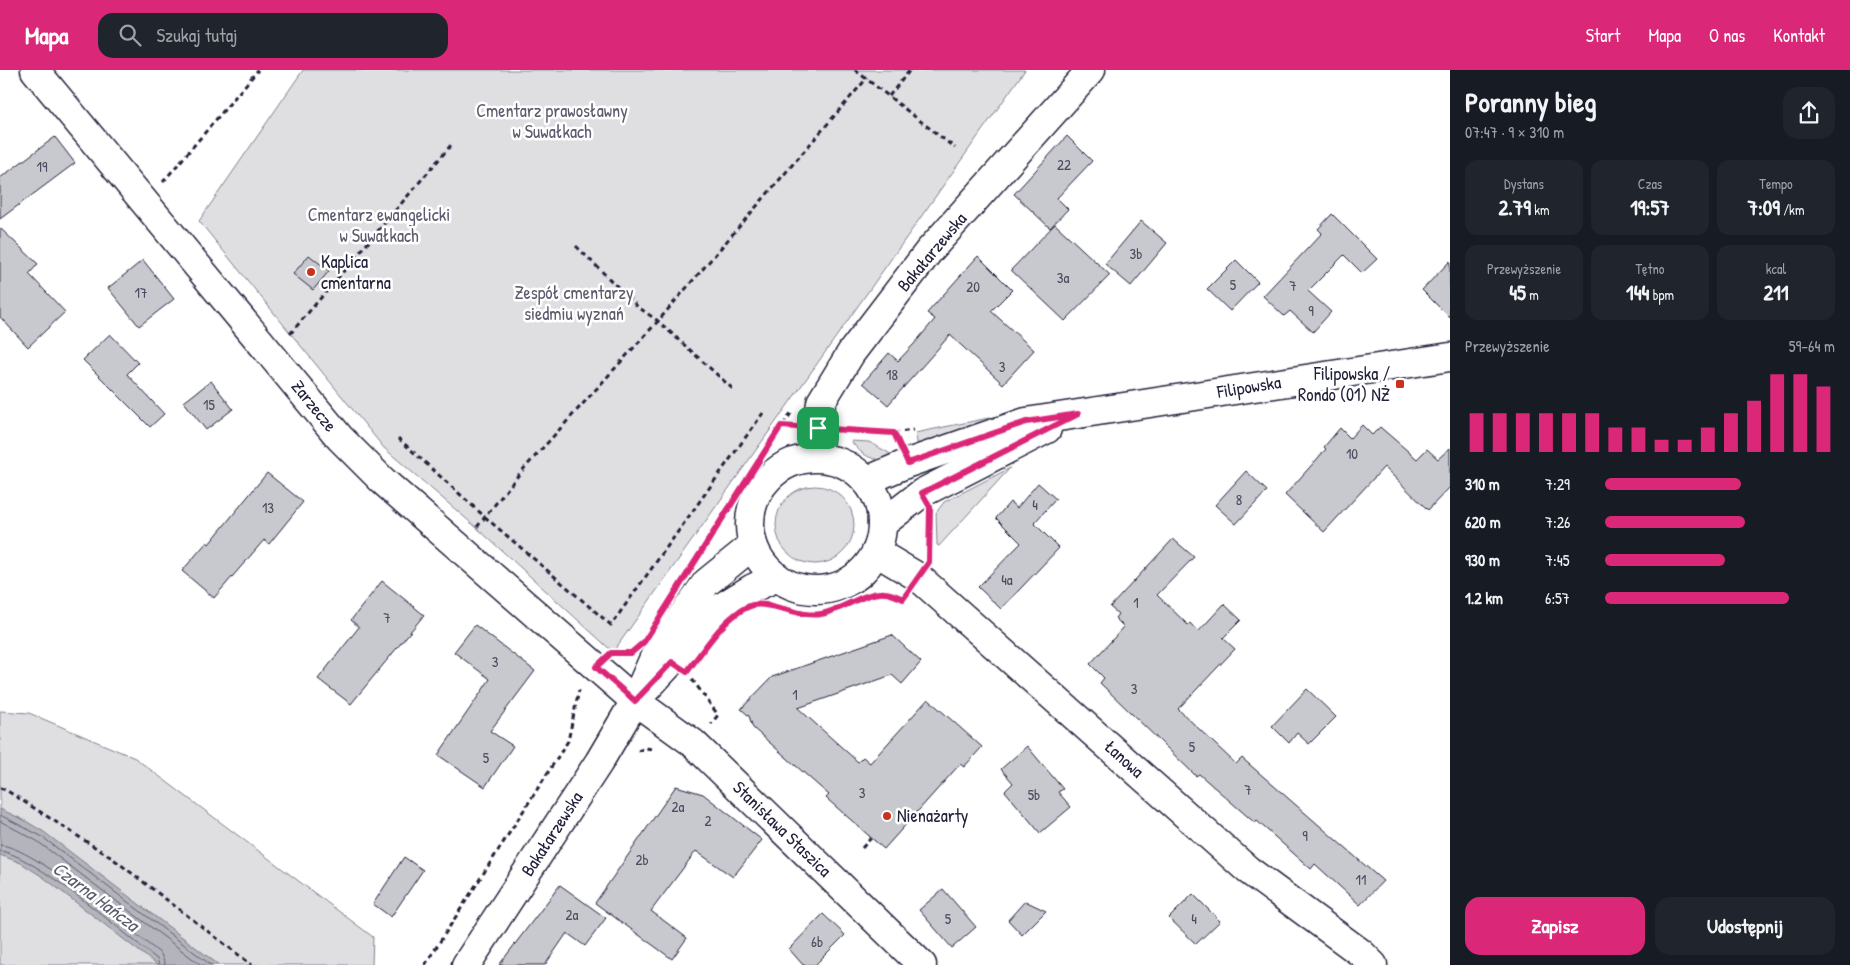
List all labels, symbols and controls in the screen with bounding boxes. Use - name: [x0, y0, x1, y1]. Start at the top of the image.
- search box: [98, 13, 448, 58]
- text: Mapa: [25, 19, 68, 51]
- icon: search: [116, 21, 144, 49]
- text: Szukaj tutaj: [156, 22, 238, 48]
- text: Start: [1586, 23, 1620, 48]
- text: Mapa: [1648, 23, 1681, 48]
- text: O nas: [1709, 23, 1745, 48]
- text: Kontakt: [1773, 23, 1825, 48]
- text: Poranny bieg: [1465, 83, 1597, 121]
- button: share: [1783, 87, 1835, 139]
- park label: Cmentarz prawosławny w Suwałkach: [476, 98, 628, 144]
- text: 07:47 · 9 × 310 m: [1465, 121, 1564, 143]
- house number: 22: [1057, 154, 1071, 175]
- house number: 19: [37, 156, 48, 177]
- text: Dystans: [1504, 174, 1544, 193]
- text: Czas: [1638, 174, 1662, 193]
- text: Tempo: [1759, 174, 1793, 193]
- text: 2.79: [1499, 193, 1531, 222]
- text: 19:57: [1630, 193, 1670, 222]
- text: 7:09: [1748, 193, 1780, 222]
- text: km: [1531, 200, 1550, 219]
- text: /km: [1780, 200, 1804, 219]
- park label: Cmentarz ewangelicki w Suwałkach: [308, 202, 450, 248]
- street label: Bakałarzewska: [891, 207, 972, 297]
- house number: 3b: [1130, 243, 1142, 264]
- place label: Kaplica cmentarna: [321, 249, 391, 295]
- text: Przewyższenie: [1487, 259, 1561, 278]
- text: Tętno: [1636, 259, 1664, 278]
- text: kcal: [1766, 259, 1786, 278]
- marker: Kaplica cmentarna: [305, 266, 317, 278]
- house number: 3a: [1057, 267, 1069, 288]
- house number: 5: [1230, 274, 1237, 295]
- house number: 7: [1289, 275, 1297, 296]
- house number: 20: [966, 276, 980, 297]
- text: 45: [1509, 278, 1526, 307]
- text: 144: [1626, 278, 1649, 307]
- text: 211: [1763, 278, 1789, 307]
- park label: Zespół cmentarzy siedmiu wyznań: [514, 280, 634, 326]
- house number: 17: [135, 282, 147, 303]
- text: m: [1526, 285, 1539, 304]
- text: bpm: [1649, 285, 1674, 304]
- house number: 9: [1308, 300, 1314, 321]
- text: Przewyższenie: [1465, 335, 1550, 357]
- text: 59–64 m: [1789, 335, 1835, 357]
- house number: 3: [999, 356, 1006, 377]
- place label: Filipowska / Rondo (01) NŻ: [1298, 361, 1390, 407]
- house number: 18: [886, 364, 898, 385]
- street label: Filipowska: [1214, 369, 1283, 404]
- street label: Zarzecze: [286, 375, 343, 437]
- marker: Filipowska / Rondo (01) NŻ: [1394, 378, 1406, 390]
- house number: 15: [203, 394, 216, 415]
- pin: [797, 407, 839, 449]
- icon: arrive: [804, 414, 832, 442]
- house number: 10: [1346, 443, 1358, 464]
- text: 310 m: [1465, 473, 1500, 495]
- text: 7:29: [1545, 473, 1570, 495]
- house number: 8: [1236, 489, 1242, 510]
- house number: 4: [1032, 494, 1038, 515]
- house number: 13: [262, 497, 274, 518]
- text: 620 m: [1465, 511, 1501, 533]
- text: 7:26: [1545, 511, 1571, 533]
- text: 930 m: [1465, 549, 1500, 571]
- text: 7:45: [1545, 549, 1569, 571]
- house number: 4a: [1001, 569, 1013, 590]
- text: 1.2 km: [1465, 587, 1503, 609]
- text: 6:57: [1545, 587, 1570, 609]
- house number: 1: [1133, 592, 1139, 613]
- house number: 7: [383, 607, 391, 628]
- house number: 3: [492, 651, 499, 672]
- house number: 3: [1131, 678, 1138, 699]
- house number: 1: [792, 684, 798, 705]
- street label: Łanowa: [1099, 734, 1150, 783]
- house number: 5: [1189, 736, 1196, 757]
- house number: 5: [483, 747, 490, 768]
- street label: Stanisława Staszica: [728, 775, 837, 882]
- house number: 7: [1244, 779, 1252, 800]
- house number: 3: [859, 782, 866, 803]
- house number: 5b: [1028, 784, 1040, 805]
- street label: Bakałarzewska: [515, 787, 588, 881]
- house number: 2a: [672, 796, 685, 817]
- place label: Nienażarty: [897, 803, 969, 828]
- house number: 2: [704, 810, 712, 831]
- marker: Nienażarty: [881, 810, 893, 822]
- house number: 9: [1302, 825, 1308, 846]
- house number: 2b: [635, 849, 649, 870]
- water label: Czarna Hańcza: [48, 855, 146, 938]
- house number: 11: [1356, 869, 1366, 890]
- button: Zapisz: [1465, 897, 1645, 955]
- button: Udostępnij: [1655, 897, 1835, 955]
- house number: 2a: [566, 904, 579, 925]
- house number: 5: [945, 908, 952, 929]
- house number: 4: [1191, 908, 1197, 929]
- house number: 6b: [811, 931, 823, 952]

